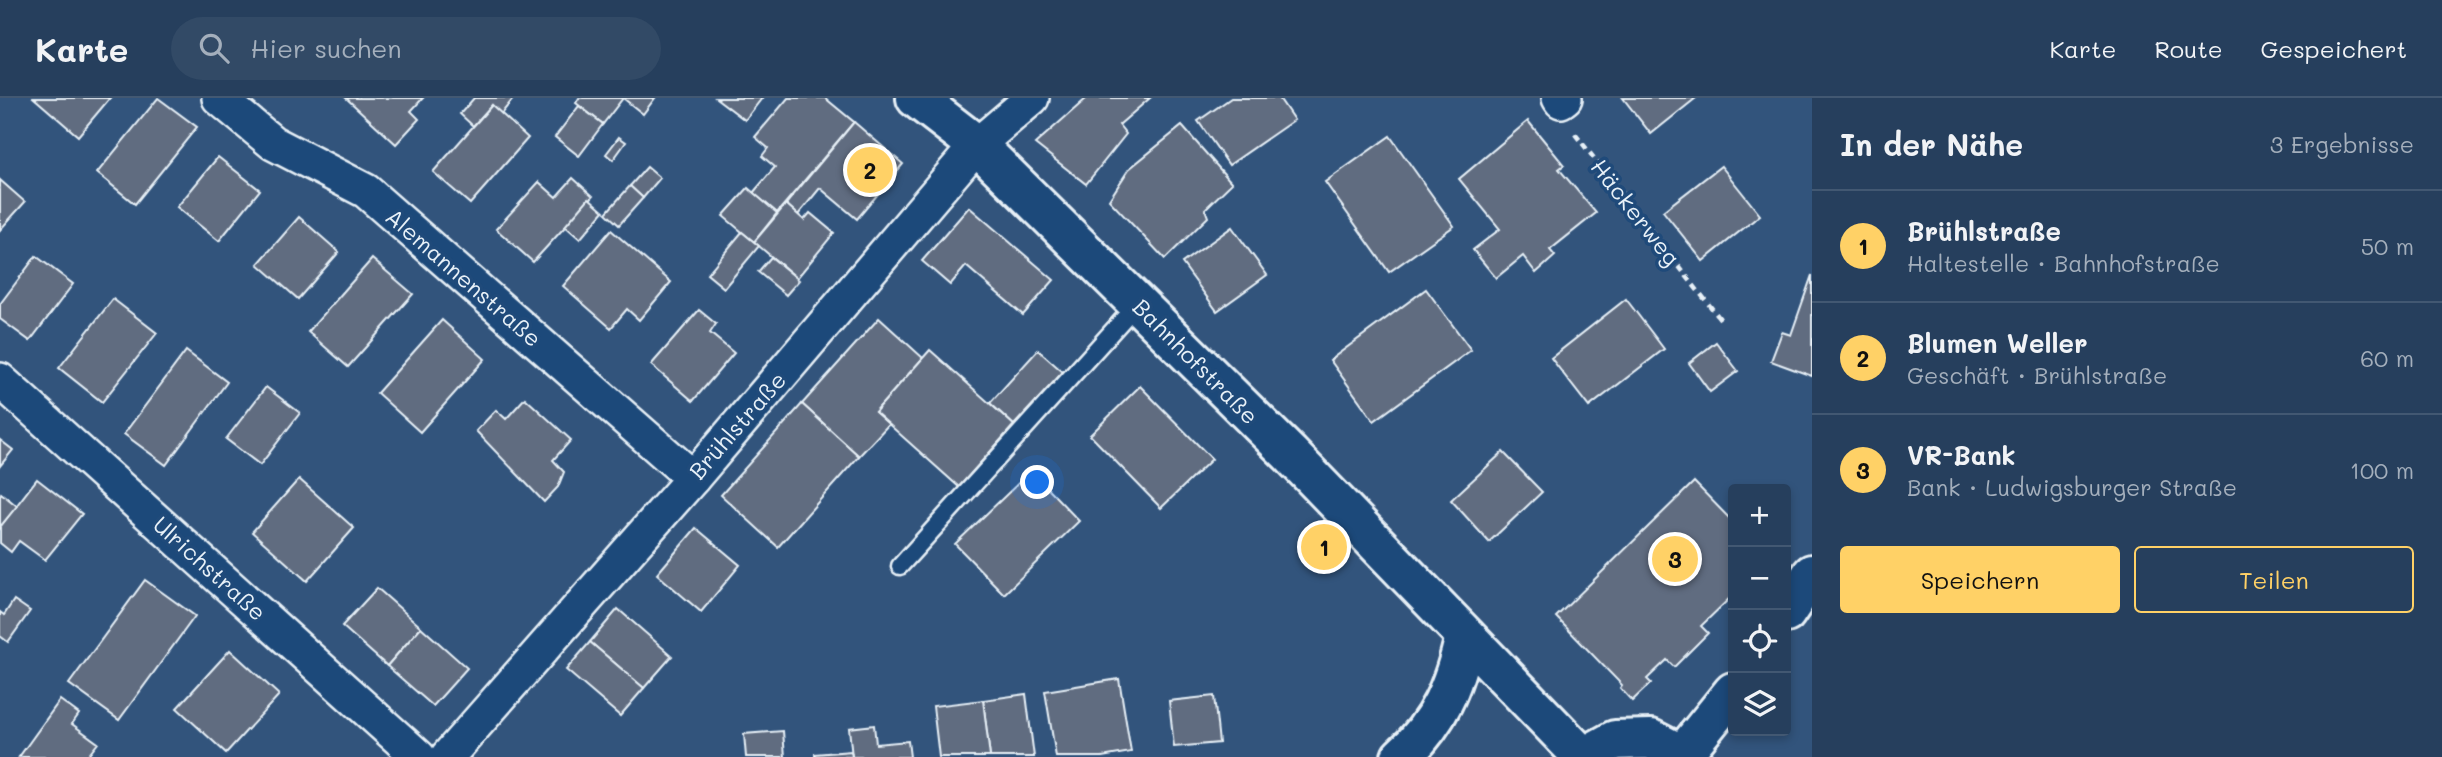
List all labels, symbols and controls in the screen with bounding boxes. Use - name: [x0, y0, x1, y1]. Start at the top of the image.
- search box: [171, 17, 661, 80]
- text: Karte: [35, 27, 129, 70]
- icon: search: [195, 29, 233, 67]
- text: Hier suchen: [251, 31, 402, 65]
- text: Karte: [2049, 33, 2116, 64]
- text: Route: [2154, 33, 2223, 64]
- text: Gespeichert: [2261, 33, 2407, 64]
- text: In der Nähe: [1840, 124, 2023, 164]
- text: 3 Ergebnisse: [2270, 129, 2414, 159]
- pin: 2: [847, 144, 893, 196]
- street label: Häckerweg: [1585, 152, 1687, 272]
- street label: Alemannenstraße: [380, 201, 548, 353]
- text: Brühlstraße: [1907, 214, 2061, 248]
- text: 1: [1858, 231, 1868, 261]
- text: 50 m: [2361, 231, 2414, 261]
- text: Haltestelle · Bahnhofstraße: [1907, 248, 2220, 278]
- street label: Bahnhofstraße: [1127, 292, 1265, 430]
- text: Blumen Weller: [1907, 326, 2088, 360]
- text: 2: [1857, 343, 1869, 373]
- text: 60 m: [2360, 343, 2414, 373]
- text: Geschäft · Brühlstraße: [1907, 360, 2167, 390]
- street label: Brühlstraße: [682, 365, 792, 485]
- text: VR-Bank: [1907, 438, 2016, 472]
- text: 3: [1856, 455, 1870, 485]
- text: 100 m: [2350, 455, 2414, 485]
- your location: [1020, 465, 1054, 499]
- text: Bank · Ludwigsburger Straße: [1907, 472, 2237, 502]
- map controls: [1728, 484, 1791, 736]
- button: +: [1728, 484, 1791, 547]
- street label: Ulrichstraße: [147, 509, 273, 627]
- pin: 1: [1301, 521, 1347, 573]
- pin: 3: [1652, 533, 1698, 585]
- button: Speichern: [1840, 546, 2120, 613]
- button: Teilen: [2134, 546, 2414, 613]
- button: −: [1728, 547, 1791, 610]
- button: locate: [1728, 610, 1791, 673]
- button: layers: [1728, 673, 1791, 736]

